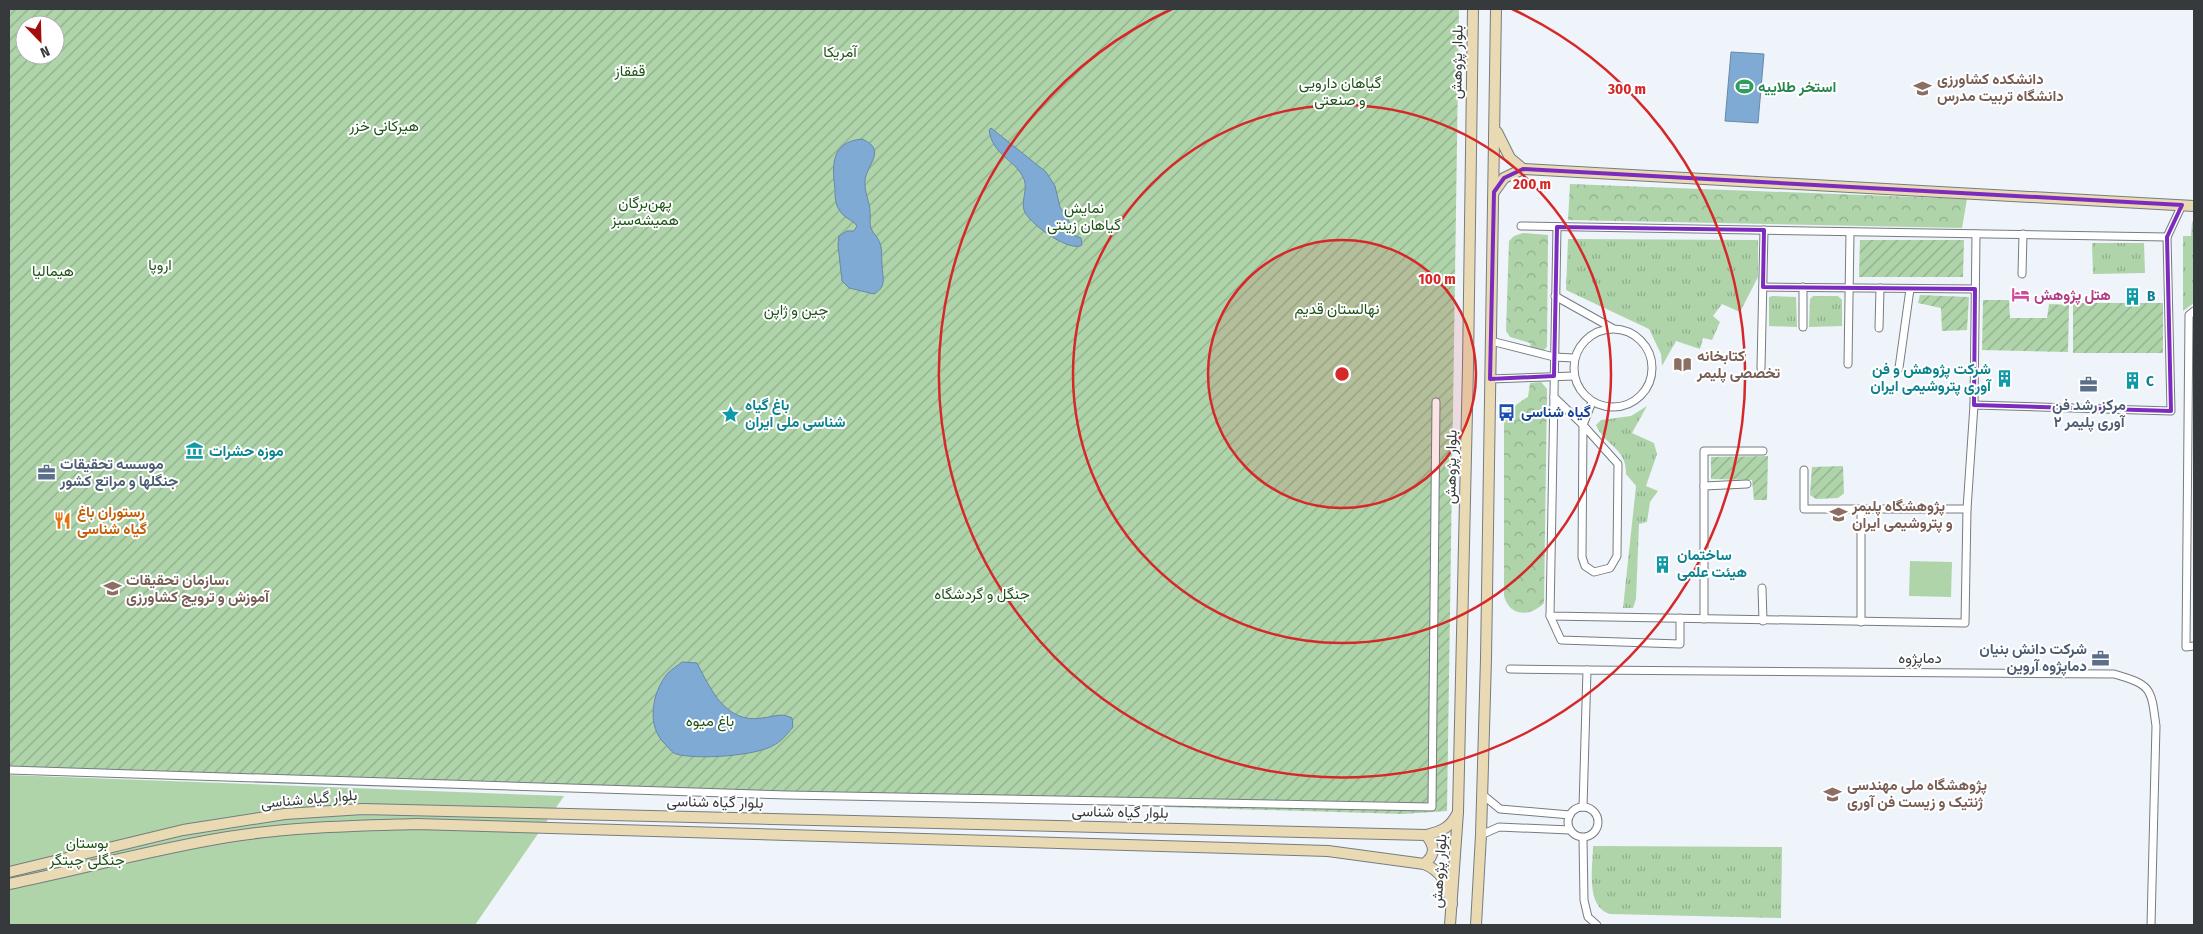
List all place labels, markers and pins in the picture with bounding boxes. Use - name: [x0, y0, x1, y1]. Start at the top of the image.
- place label: دانشکده کشاورزی دانشگاه تربیت مدرس: [1937, 70, 2064, 105]
- sports icon: استخر طلاییه: [1734, 77, 1754, 97]
- place label: استخر طلاییه: [1758, 78, 1836, 96]
- school or university icon: دانشکده کشاورزی دانشگاه تربیت مدرس: [1913, 78, 1933, 98]
- hotel icon: هتل پژوهش: [2010, 285, 2030, 305]
- place label: هتل پژوهش: [2034, 286, 2111, 305]
- building icon: B: [2123, 286, 2143, 306]
- place label: B: [2147, 287, 2156, 305]
- place label: کتابخانه تخصصی پلیمر: [1696, 347, 1781, 383]
- library icon: کتابخانه تخصصی پلیمر: [1673, 355, 1693, 375]
- place label: شرکت پژوهش و فن آوری پتروشیمی ایران: [1870, 360, 1992, 396]
- centre of rings: [1333, 365, 1351, 383]
- building icon: شرکت پژوهش و فن آوری پتروشیمی ایران: [1995, 368, 2015, 388]
- building icon: C: [2122, 371, 2142, 391]
- place label: C: [2146, 372, 2154, 390]
- office icon: مرکز رشد فن آوری پلیمر ۲: [2079, 374, 2099, 394]
- place label: باغ گیاه‌ شناسی ملی ایران: [745, 396, 846, 431]
- place label: مرکز رشد فن آوری پلیمر ۲: [2052, 396, 2126, 432]
- bus stop icon: گیاه شناسی: [1497, 402, 1517, 422]
- place label: گیاه شناسی: [1521, 403, 1591, 421]
- place icon: باغ گیاه‌ شناسی ملی ایران: [721, 404, 741, 424]
- museum icon: موزه حشرات: [185, 441, 205, 461]
- place label: موزه حشرات: [209, 442, 284, 460]
- place label: موسسه تحقیقات جنگلها و مراتع کشور: [59, 455, 178, 491]
- office icon: موسسه تحقیقات جنگلها و مراتع کشور: [36, 463, 56, 483]
- place label: پژوهشگاه پلیمر و پتروشیمی ایران: [1851, 497, 1953, 533]
- place label: رستوران باغ گیاه شناسی: [77, 503, 147, 538]
- school or university icon: پژوهشگاه پلیمر و پتروشیمی ایران: [1828, 505, 1848, 525]
- restaurant icon: رستوران باغ گیاه شناسی: [53, 511, 73, 531]
- place label: ساختمان هیئت علمی: [1677, 546, 1747, 581]
- building icon: ساختمان هیئت علمی: [1653, 554, 1673, 574]
- place label: سازمان تحقیقات، آموزش و ترویج کشاورزی: [126, 571, 270, 607]
- school or university icon: سازمان تحقیقات، آموزش و ترویج کشاورزی: [102, 579, 122, 599]
- place label: شرکت دانش بنیان دماپژوه آروین: [1979, 640, 2087, 676]
- office icon: شرکت دانش بنیان دماپژوه آروین: [2091, 648, 2111, 668]
- place label: پژوهشگاه ملی مهندسی ژنتیک و زیست فن آوری: [1847, 776, 1987, 811]
- school or university icon: پژوهشگاه ملی مهندسی ژنتیک و زیست فن آوری: [1823, 784, 1843, 804]

